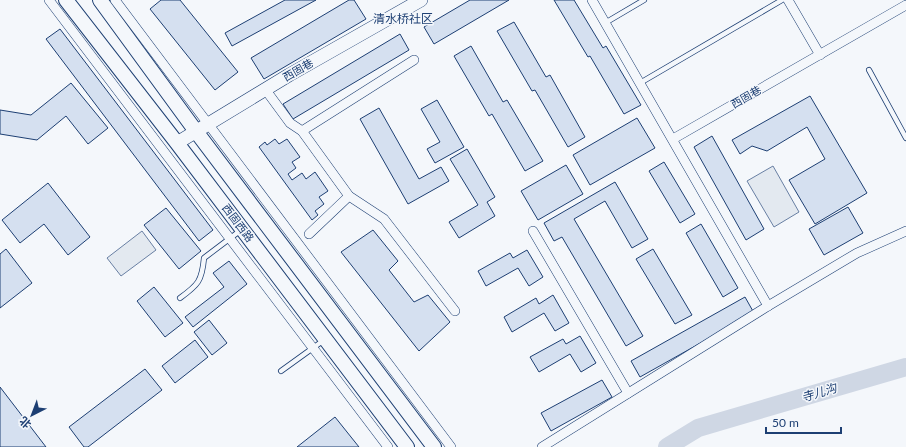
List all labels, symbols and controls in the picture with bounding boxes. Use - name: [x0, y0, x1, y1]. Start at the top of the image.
- district label: 清水桥社区: [373, 11, 433, 26]
- street label: 西固巷: [280, 56, 315, 83]
- street label: 西固巷: [728, 83, 763, 110]
- street label: 西固西路: [220, 201, 257, 244]
- water label: 寺儿沟: [799, 380, 840, 405]
- north arrow: [12, 395, 52, 435]
- scale bar: [766, 409, 841, 435]
- text: 北: [17, 414, 33, 431]
- text: 50 m: [772, 415, 799, 430]

